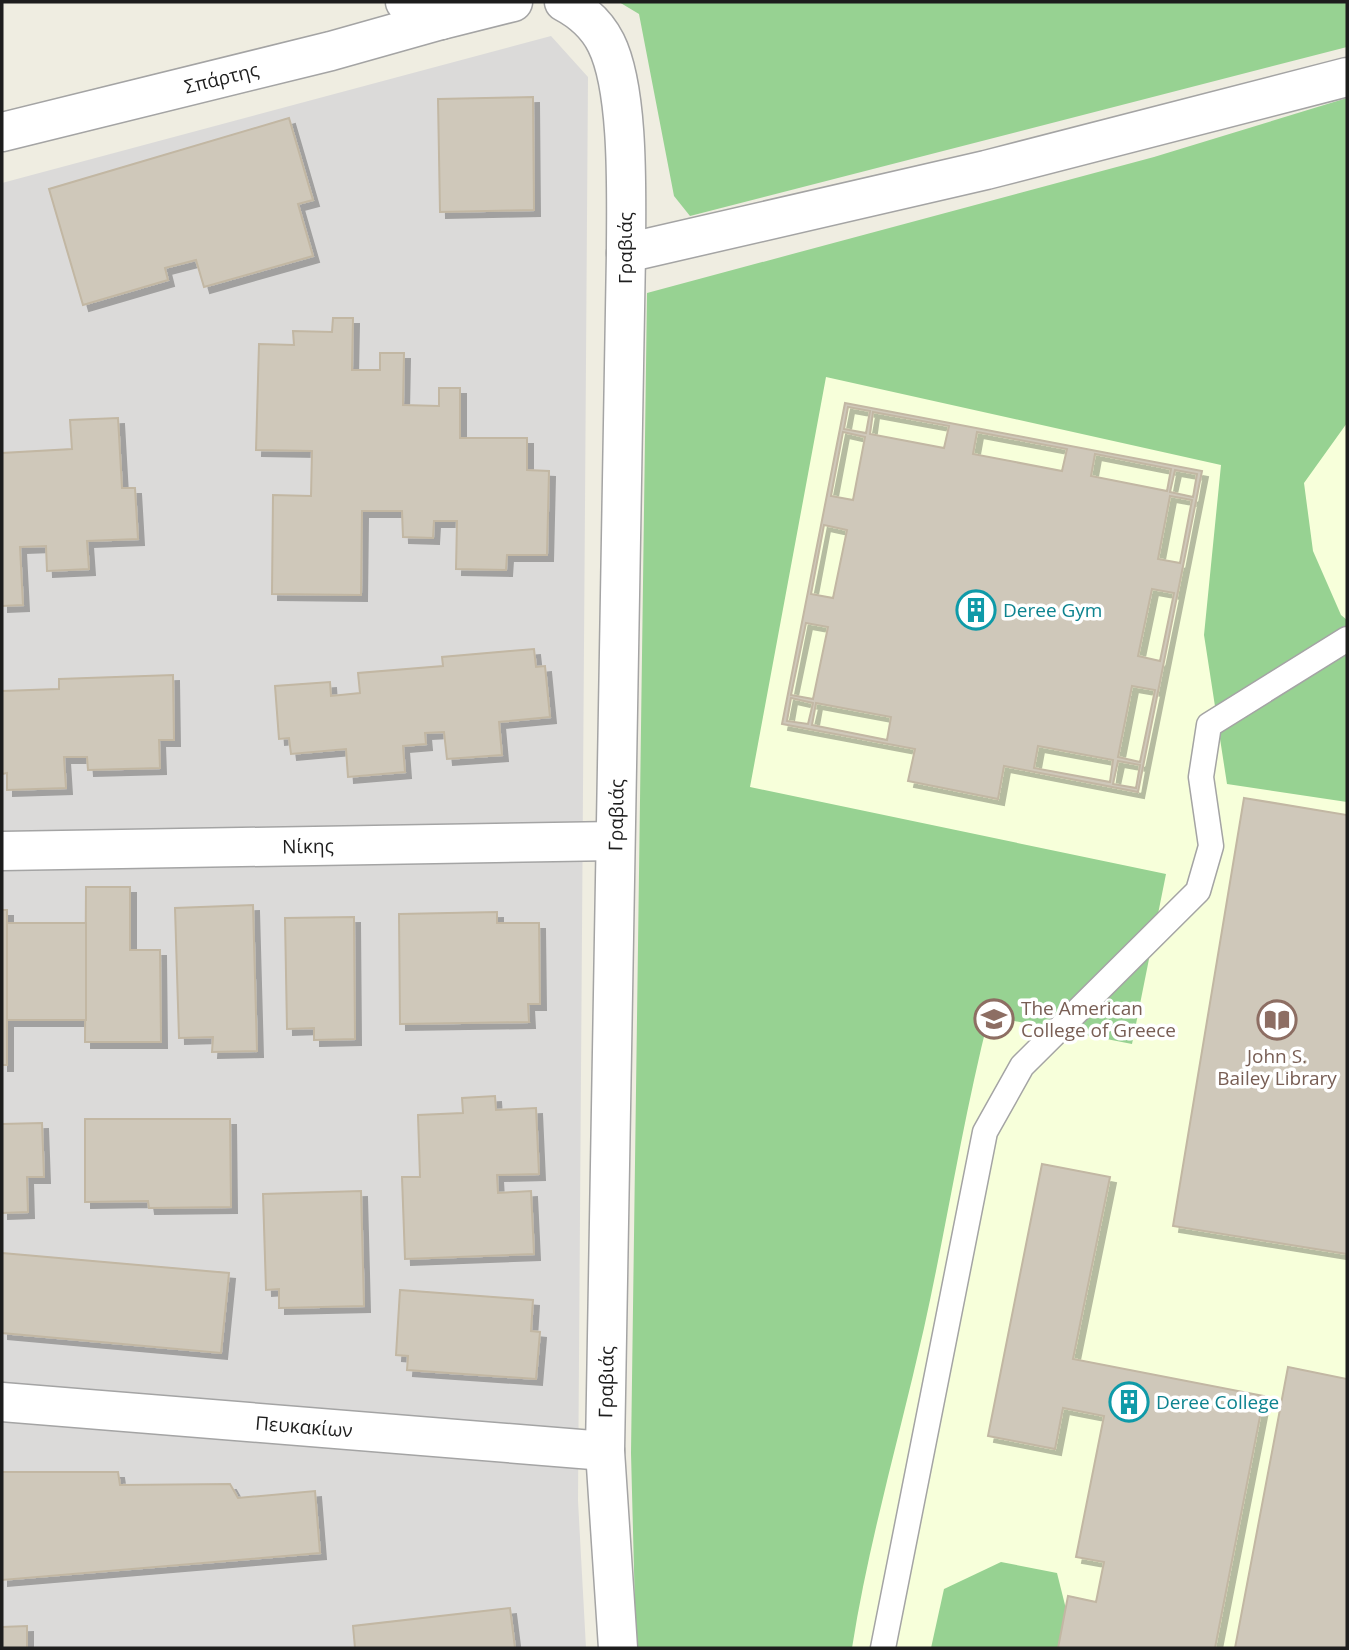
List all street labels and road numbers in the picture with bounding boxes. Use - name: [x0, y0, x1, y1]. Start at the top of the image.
- street label: Σπάρτης: [181, 56, 261, 100]
- street label: Γραβιάς: [612, 212, 638, 284]
- street label: Γραβιάς: [602, 779, 630, 851]
- street label: Νίκης: [282, 833, 334, 859]
- street label: Γραβιάς: [592, 1346, 620, 1418]
- street label: Πευκακίων: [254, 1410, 354, 1443]

